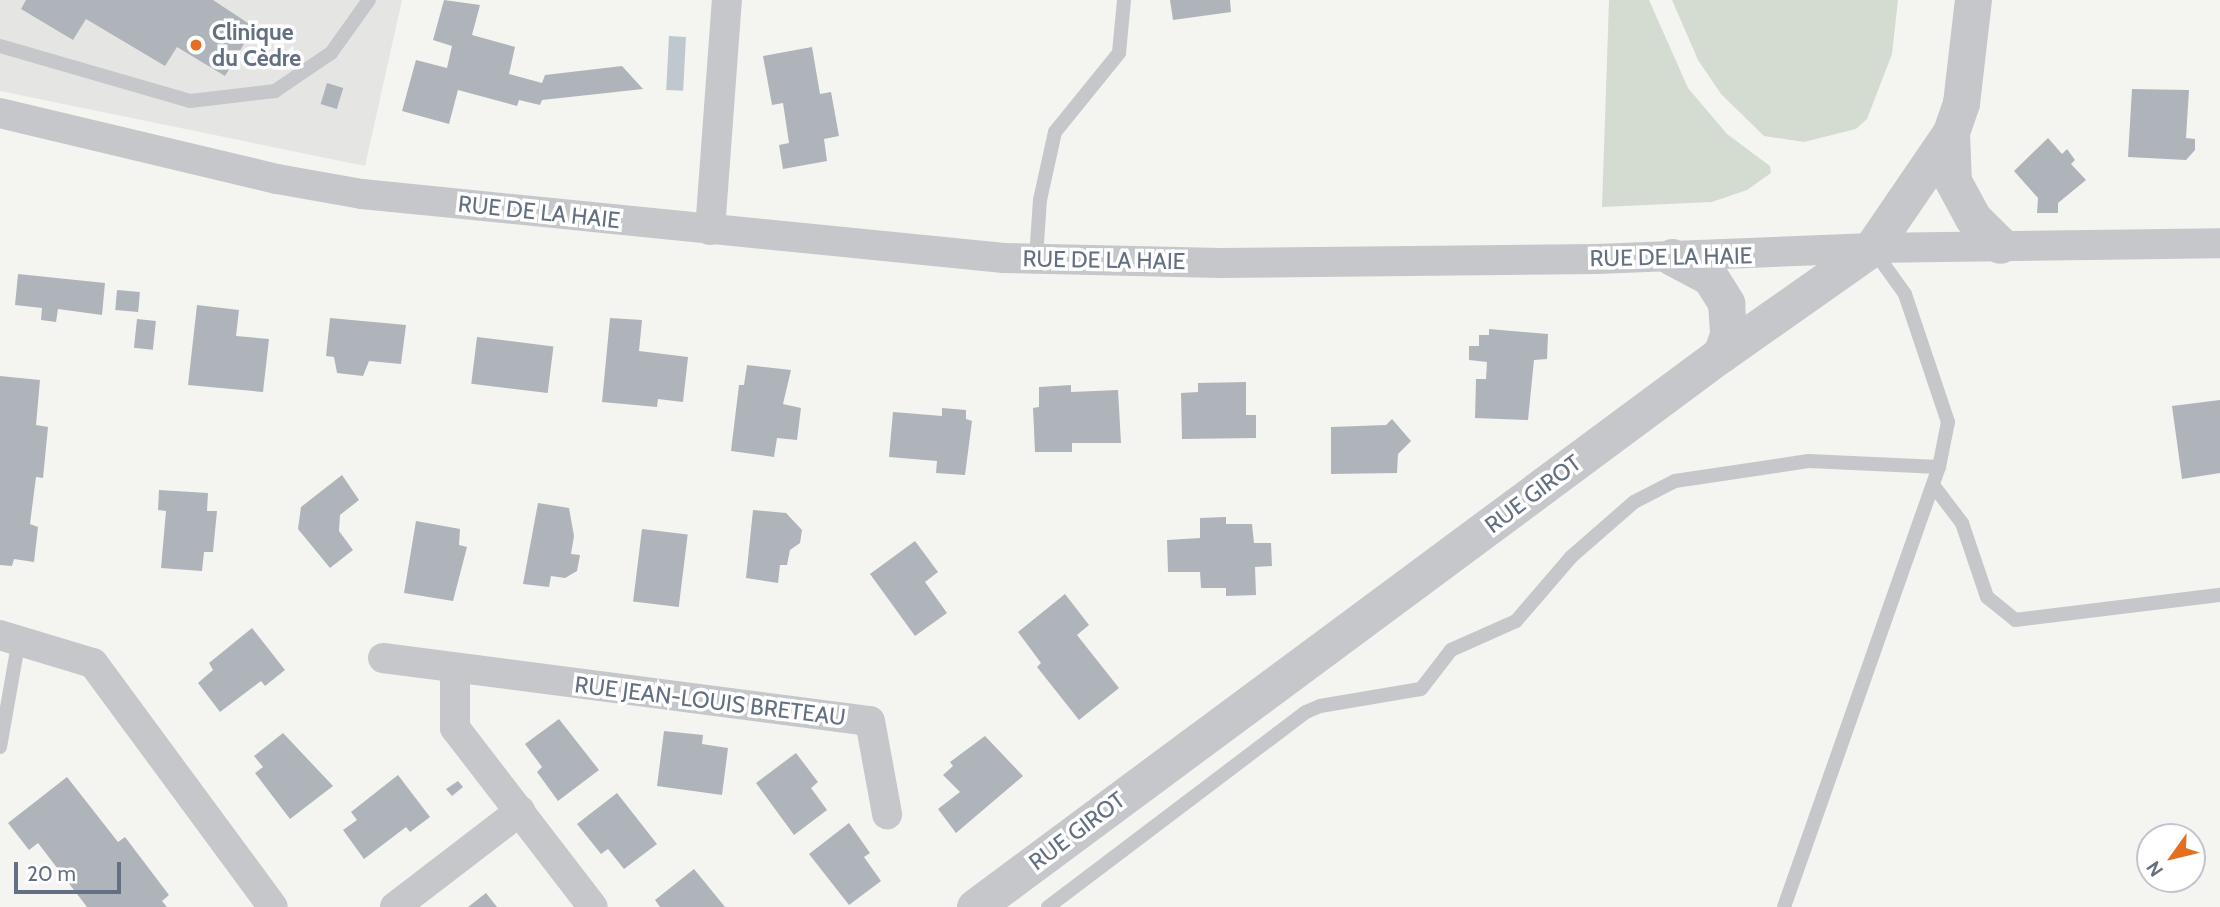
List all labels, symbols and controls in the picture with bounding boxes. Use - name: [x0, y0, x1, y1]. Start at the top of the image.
- place label: Clinique du Cèdre: [212, 18, 301, 72]
- marker: Clinique du Cèdre: [186, 35, 206, 55]
- street label: RUE DE LA HAIE: [457, 190, 621, 234]
- street label: RUE DE LA HAIE: [1589, 242, 1753, 272]
- street label: RUE DE LA HAIE: [1022, 245, 1186, 275]
- street label: RUE GIROT: [1480, 449, 1586, 539]
- street label: RUE JEAN-LOUIS BRETEAU: [573, 671, 847, 731]
- street label: RUE GIROT: [1024, 786, 1130, 876]
- north arrow: [2136, 823, 2206, 893]
- scale bar: [18, 848, 124, 892]
- text: N: [2142, 857, 2168, 881]
- text: 20 m: [27, 861, 76, 886]

